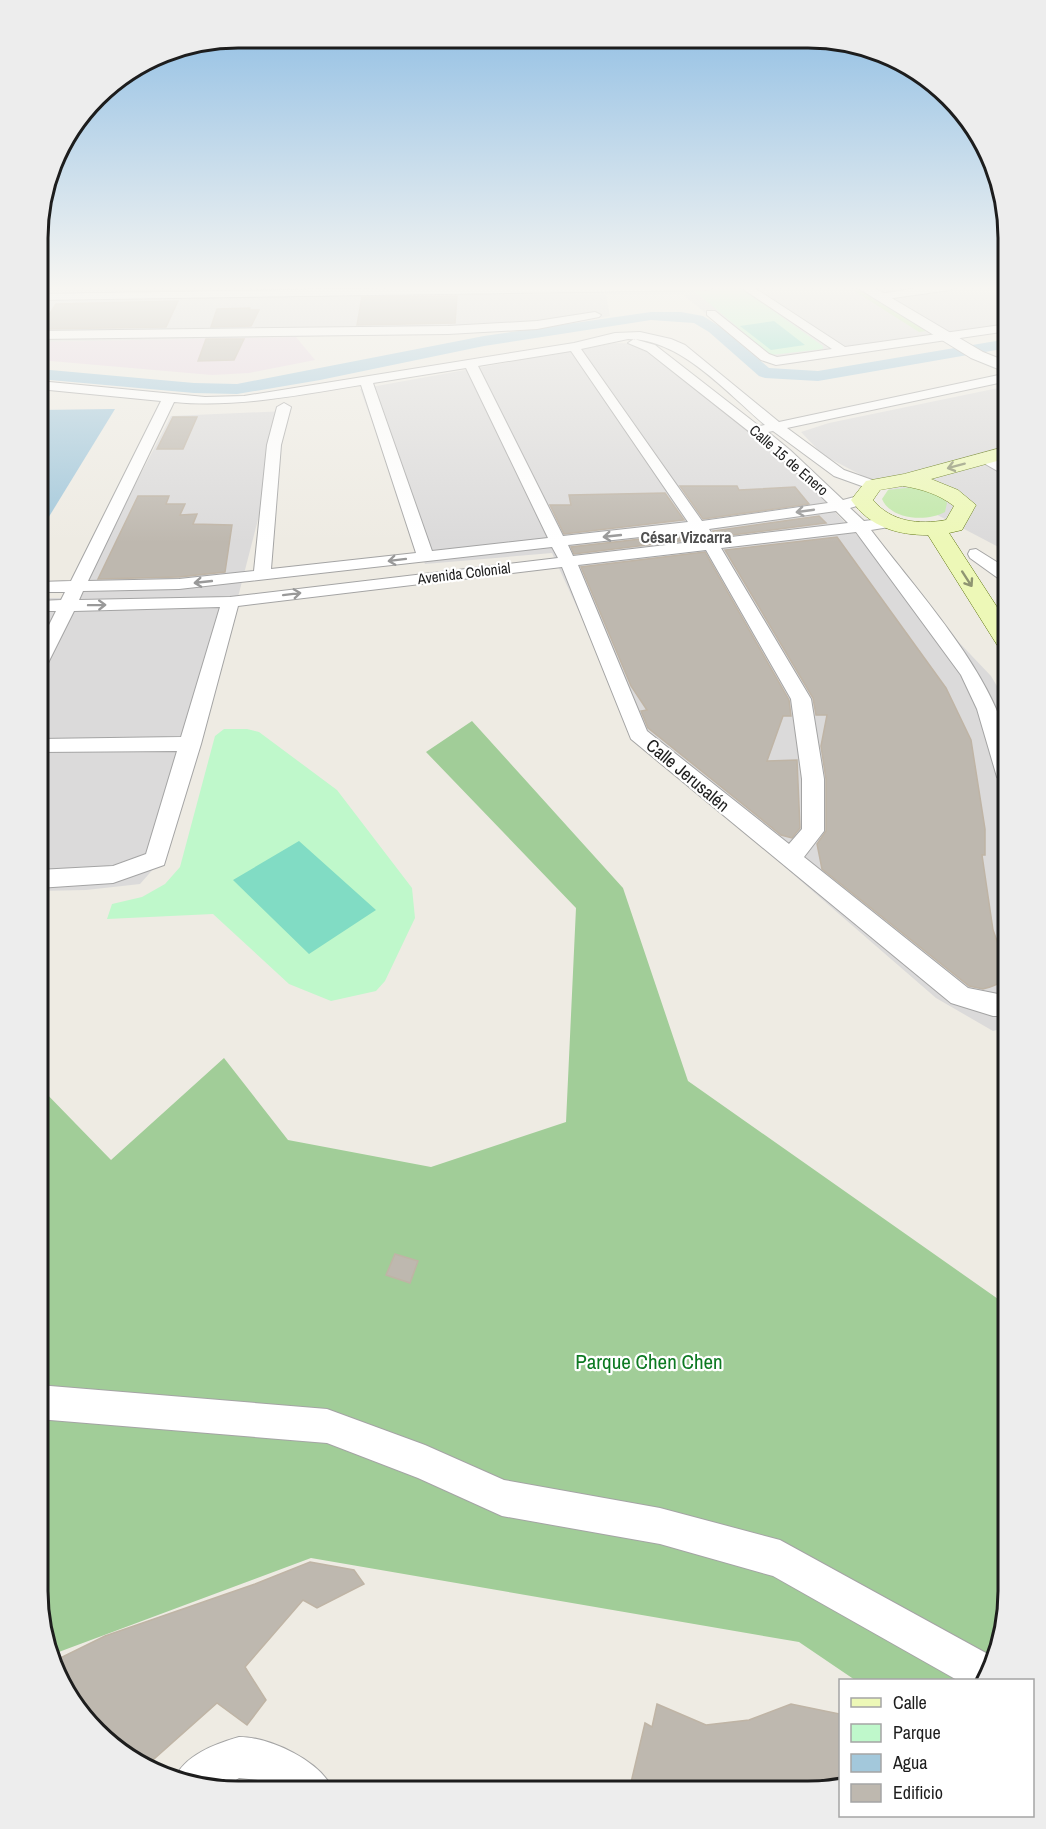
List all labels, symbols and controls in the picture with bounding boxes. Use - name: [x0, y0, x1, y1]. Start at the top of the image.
- street label: Calle 15 de Enero: [745, 420, 833, 500]
- one-way arrow: [947, 461, 966, 472]
- one-way arrow: [796, 505, 816, 516]
- district label: César Vizcarra: [641, 526, 732, 548]
- one-way arrow: [602, 531, 622, 542]
- one-way arrow: [388, 555, 408, 566]
- street label: Avenida Colonial: [415, 557, 512, 589]
- one-way arrow: [962, 570, 974, 587]
- one-way arrow: [194, 577, 214, 588]
- one-way arrow: [281, 589, 301, 600]
- one-way arrow: [87, 600, 107, 611]
- street label: Calle Jerusalén: [641, 733, 735, 817]
- park label: Parque Chen Chen: [575, 1347, 723, 1376]
- legend: [839, 1679, 1034, 1817]
- text: Calle: [893, 1690, 927, 1715]
- text: Parque: [893, 1720, 941, 1745]
- text: Agua: [892, 1750, 927, 1775]
- text: Edificio: [893, 1780, 943, 1805]

